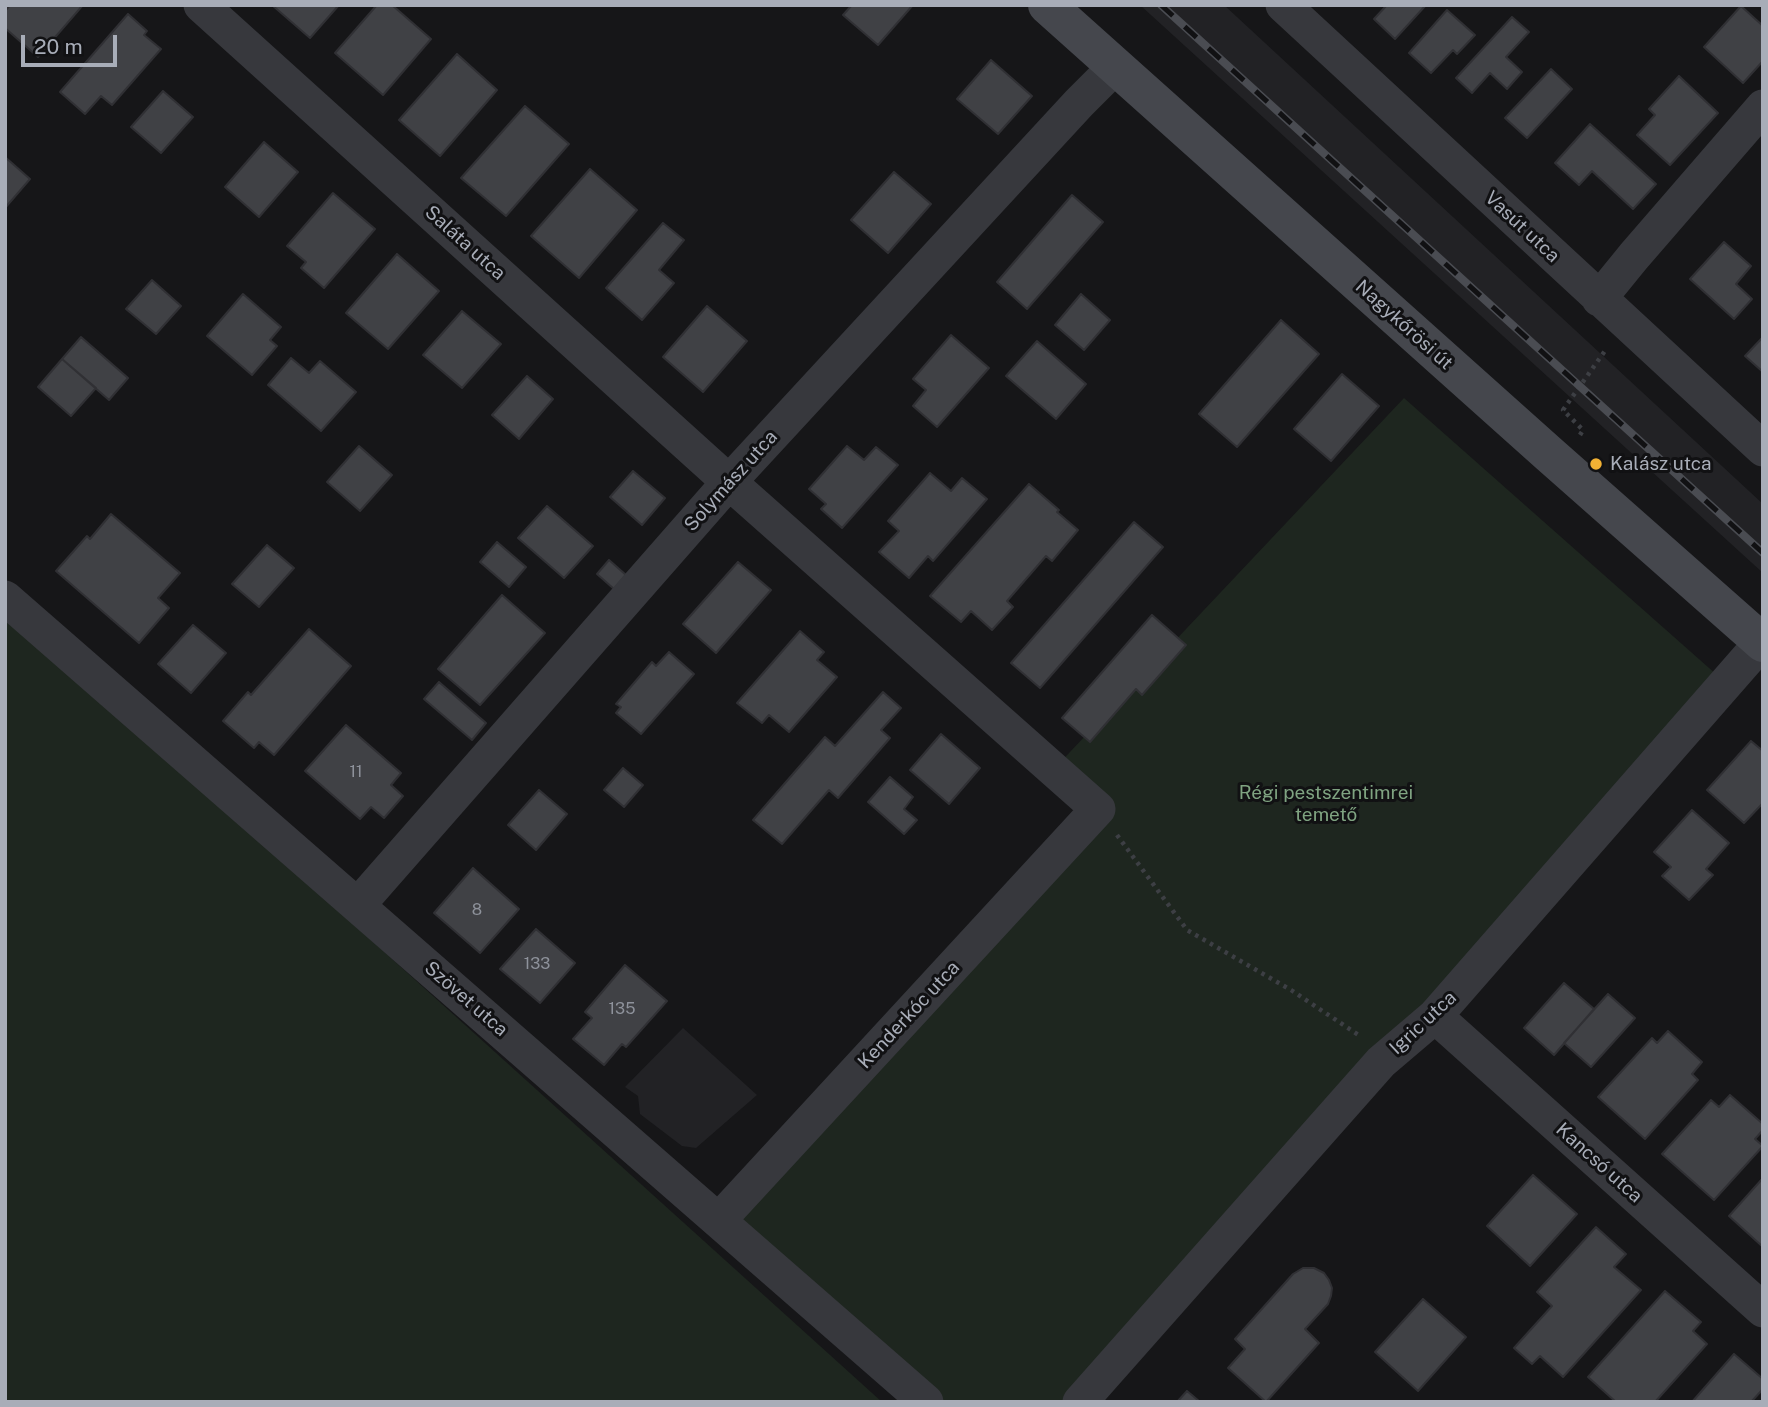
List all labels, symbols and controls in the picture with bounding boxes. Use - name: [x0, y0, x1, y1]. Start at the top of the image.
- scale bar: [24, 21, 121, 65]
- text: 20 m: [34, 34, 83, 59]
- street label: Vasút utca: [1480, 187, 1564, 267]
- street label: Saláta utca: [420, 201, 510, 285]
- street label: Nagykőrösi út: [1351, 275, 1457, 375]
- street label: Solymász utca: [680, 426, 782, 536]
- place label: Kalász utca: [1610, 453, 1712, 475]
- marker: Kalász utca: [1588, 456, 1604, 472]
- house number: 11: [349, 762, 363, 782]
- park label: Régi pestszentimrei temető: [1239, 782, 1413, 826]
- house number: 8: [472, 900, 482, 920]
- house number: 133: [524, 954, 550, 974]
- street label: Szövet utca: [420, 957, 512, 1041]
- street label: Kenderkóc utca: [853, 957, 965, 1073]
- street label: Igric utca: [1385, 986, 1461, 1060]
- house number: 135: [609, 999, 635, 1019]
- street label: Kancsó utca: [1551, 1118, 1647, 1208]

